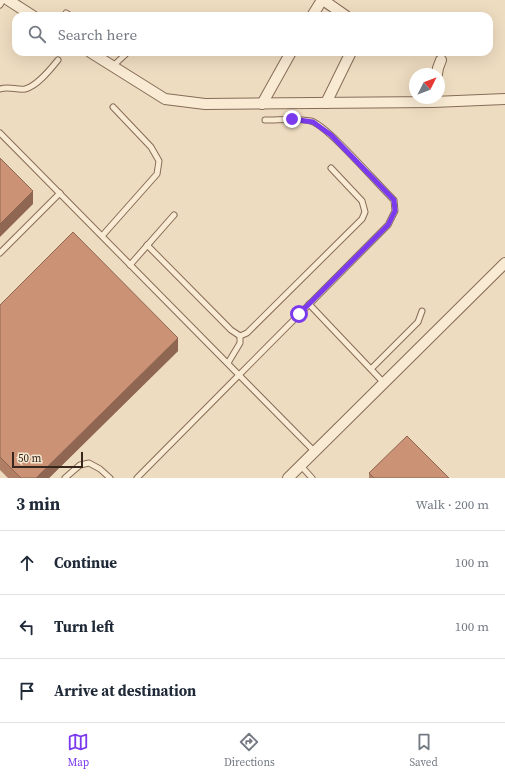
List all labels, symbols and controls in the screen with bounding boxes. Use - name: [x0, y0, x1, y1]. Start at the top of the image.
- search box: [12, 12, 493, 56]
- icon: search: [26, 23, 48, 45]
- text: Search here: [58, 24, 137, 45]
- north arrow: [409, 68, 445, 104]
- route end: [283, 110, 301, 128]
- route start: [290, 305, 308, 323]
- scale bar: [12, 450, 83, 469]
- text: 50 m: [18, 451, 41, 466]
- text: 3 min: [16, 492, 60, 516]
- text: Walk · 200 m: [416, 496, 489, 513]
- icon: ahead: [16, 552, 38, 574]
- text: Continue: [54, 552, 117, 573]
- text: 100 m: [455, 554, 489, 571]
- icon: left: [16, 616, 38, 638]
- text: Turn left: [54, 616, 114, 637]
- text: 100 m: [455, 618, 489, 635]
- icon: arrive: [16, 680, 38, 702]
- text: Arrive at destination: [54, 680, 196, 701]
- tab: Map: [67, 731, 89, 770]
- tab: Directions: [224, 731, 275, 770]
- tab: Saved: [409, 731, 438, 770]

